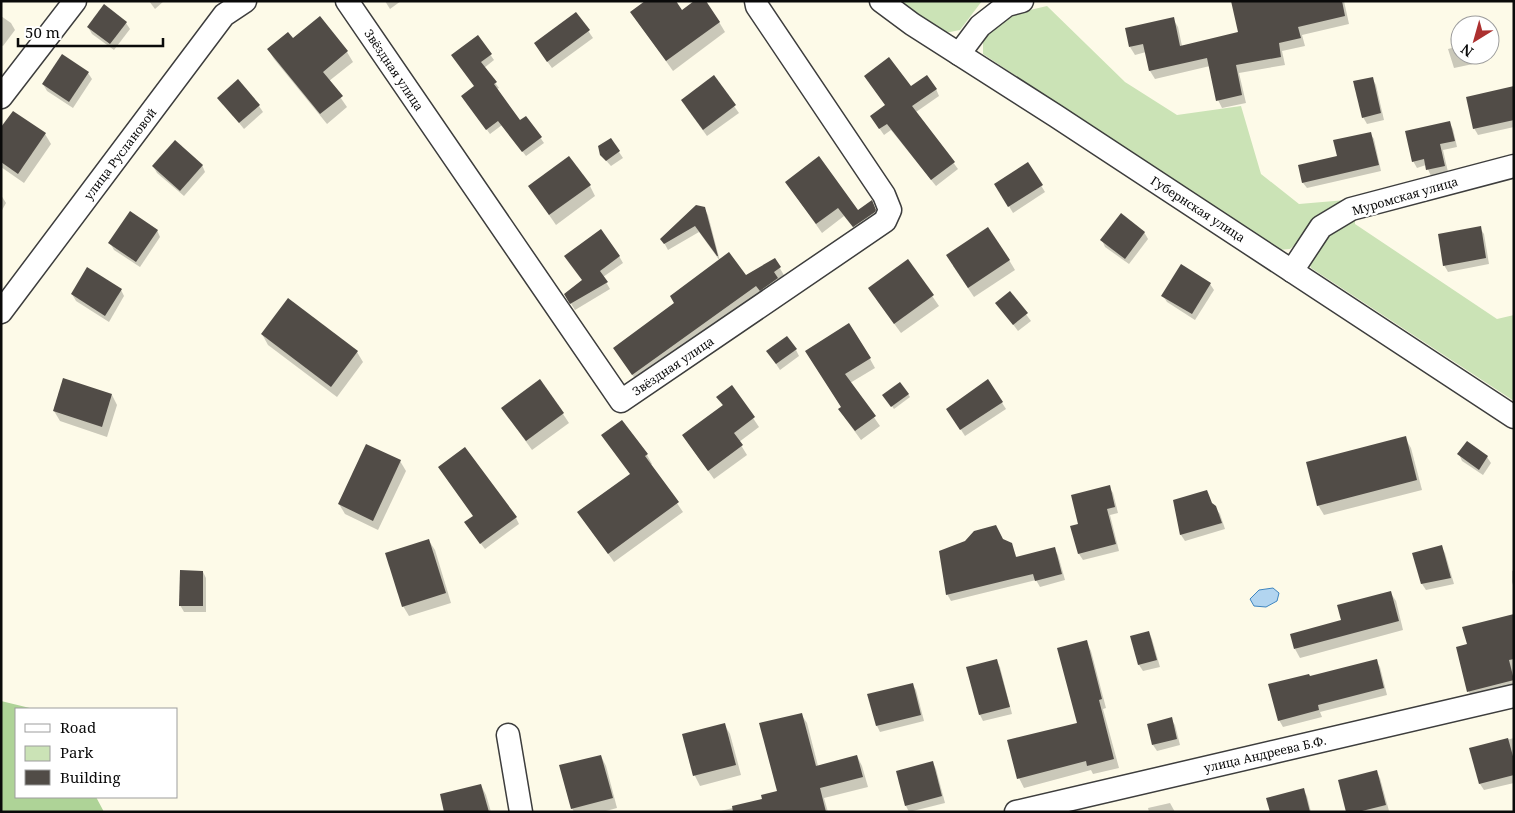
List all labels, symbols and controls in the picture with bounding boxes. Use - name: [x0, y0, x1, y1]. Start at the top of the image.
- scale bar: [18, 15, 162, 47]
- north arrow: [1450, 15, 1500, 65]
- text: 50 m: [25, 22, 60, 42]
- street label: Звёздная улица: [360, 26, 428, 114]
- text: N: [1457, 40, 1477, 62]
- street label: улица Руслановой: [80, 105, 160, 203]
- street label: Губернская улица: [1147, 172, 1249, 246]
- street label: Муромская улица: [1350, 173, 1460, 219]
- street label: Звёздная улица: [629, 332, 717, 400]
- legend: [15, 708, 178, 798]
- text: Road: [60, 717, 96, 737]
- street label: улица Андреева Б.Ф.: [1202, 732, 1328, 776]
- text: Park: [60, 742, 94, 762]
- text: Building: [60, 767, 121, 787]

